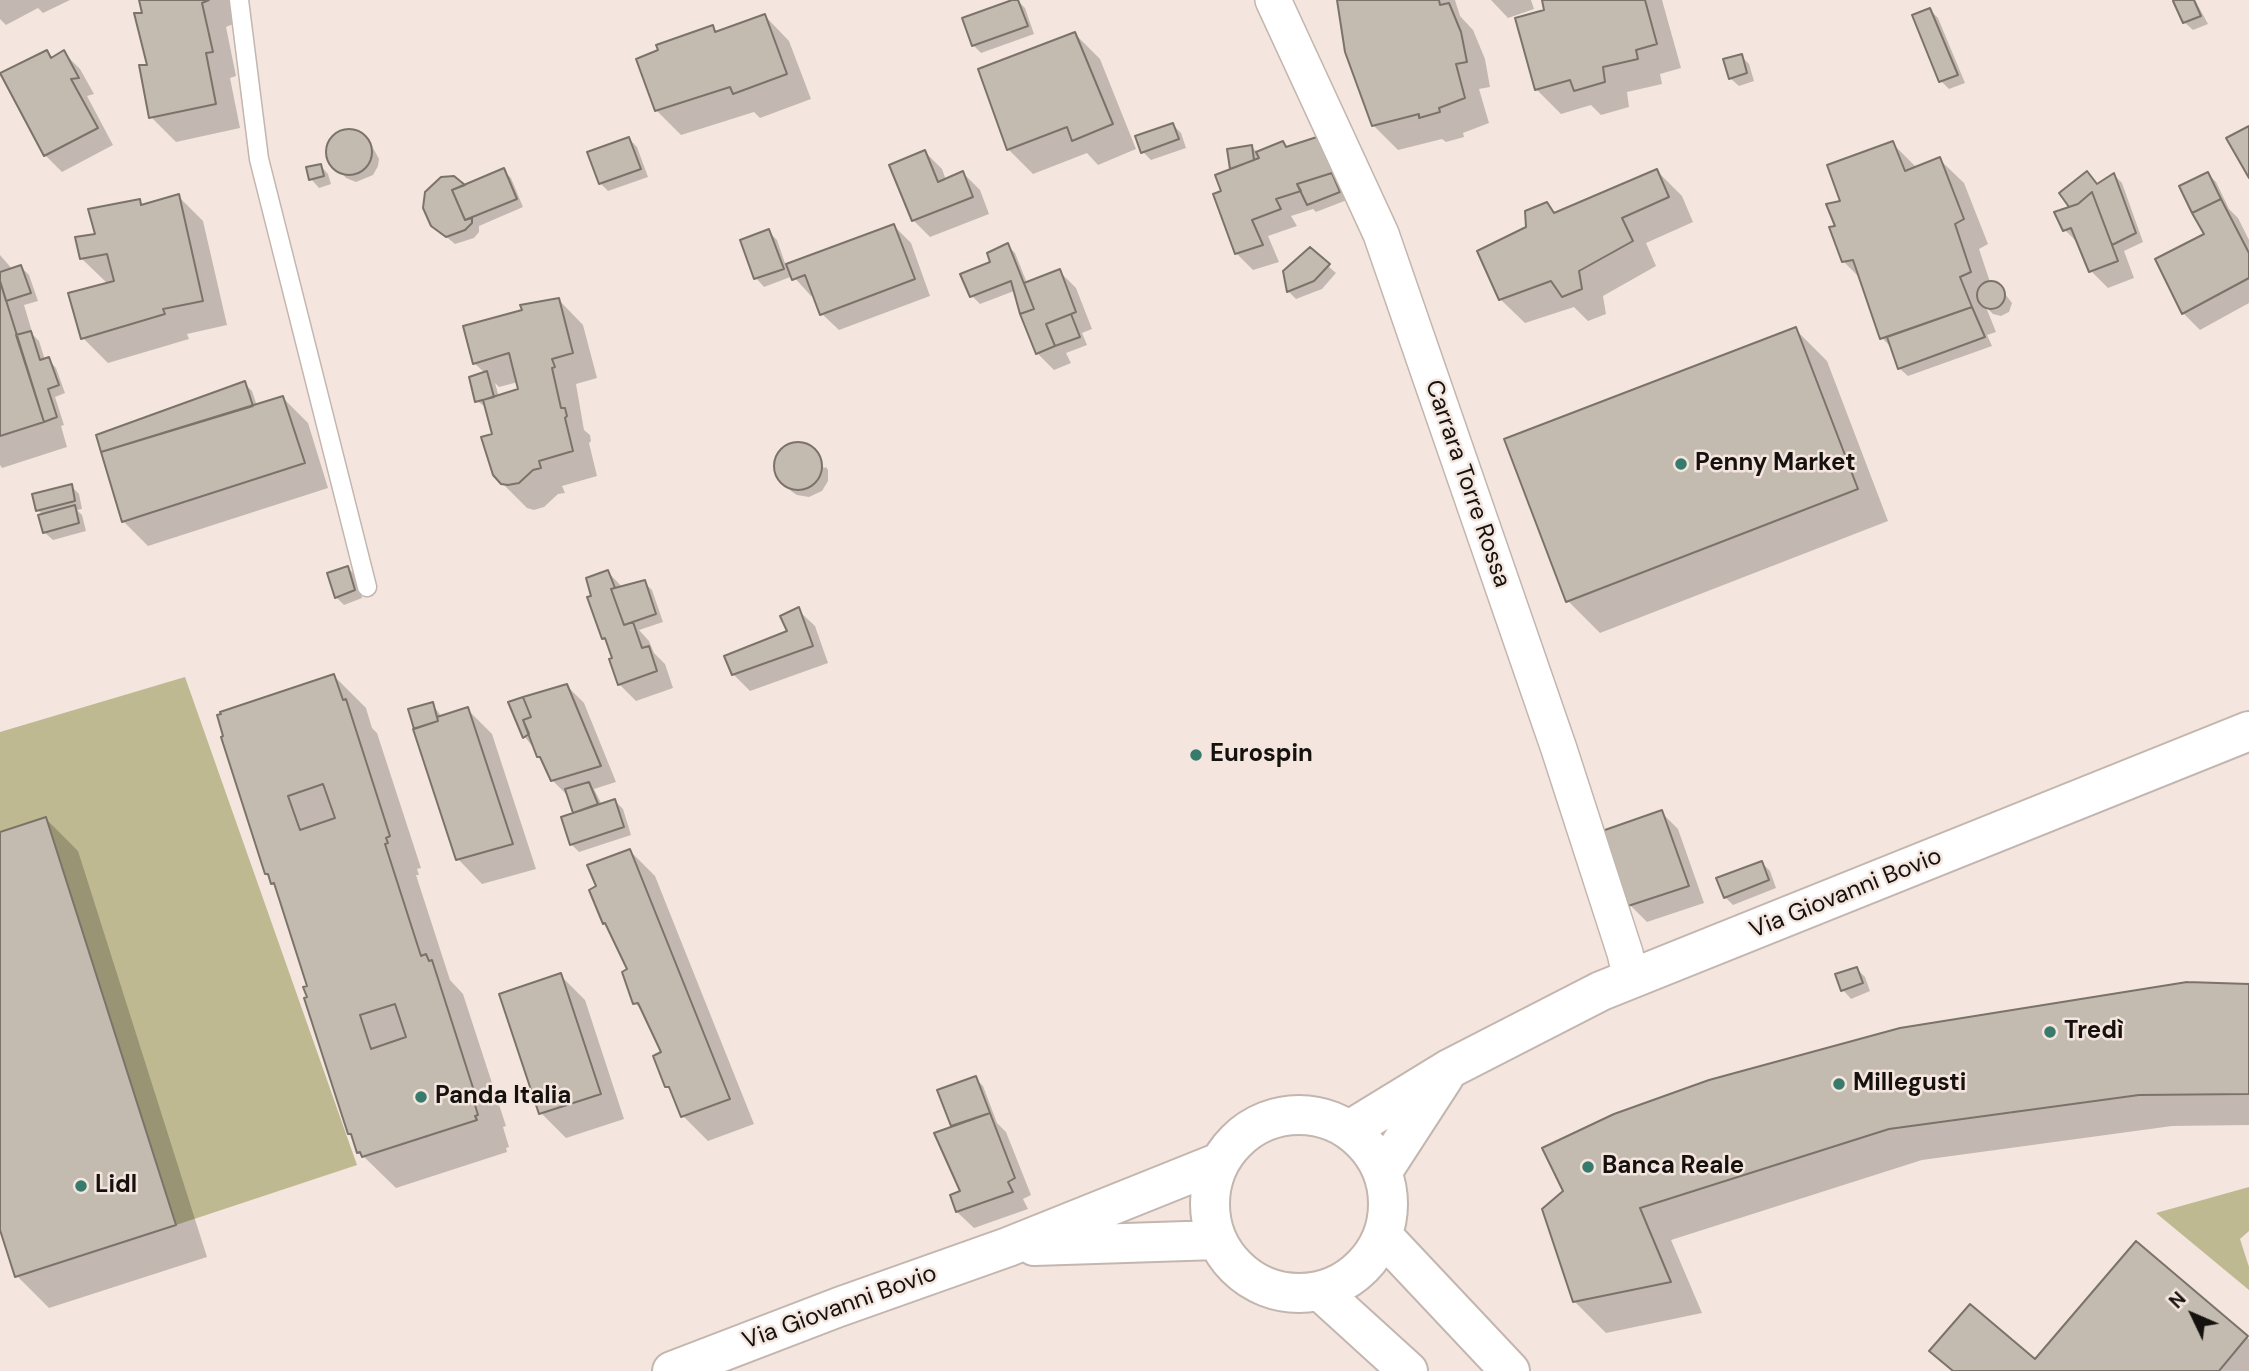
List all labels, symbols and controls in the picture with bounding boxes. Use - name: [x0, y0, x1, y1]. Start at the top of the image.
- street label: Carrara Torre Rossa: [1418, 377, 1516, 591]
- place label: Penny Market: [1695, 450, 1856, 478]
- marker: Penny Market: [1673, 456, 1689, 472]
- place label: Eurospin: [1210, 741, 1313, 769]
- marker: Eurospin: [1188, 747, 1204, 763]
- street label: Via Giovanni Bovio: [1746, 842, 1946, 946]
- place label: Tredì: [2064, 1018, 2123, 1046]
- marker: Tredì: [2042, 1024, 2058, 1040]
- place label: Millegusti: [1853, 1070, 1966, 1098]
- marker: Millegusti: [1831, 1076, 1847, 1092]
- place label: Panda Italia: [435, 1083, 571, 1111]
- marker: Panda Italia: [413, 1089, 429, 1105]
- place label: Banca Reale: [1602, 1153, 1744, 1181]
- marker: Banca Reale: [1580, 1159, 1596, 1175]
- place label: Lidl: [95, 1172, 137, 1200]
- marker: Lidl: [73, 1178, 89, 1194]
- street label: Via Giovanni Bovio: [739, 1260, 941, 1356]
- north arrow: [2158, 1280, 2228, 1350]
- text: N: [2164, 1286, 2191, 1314]

